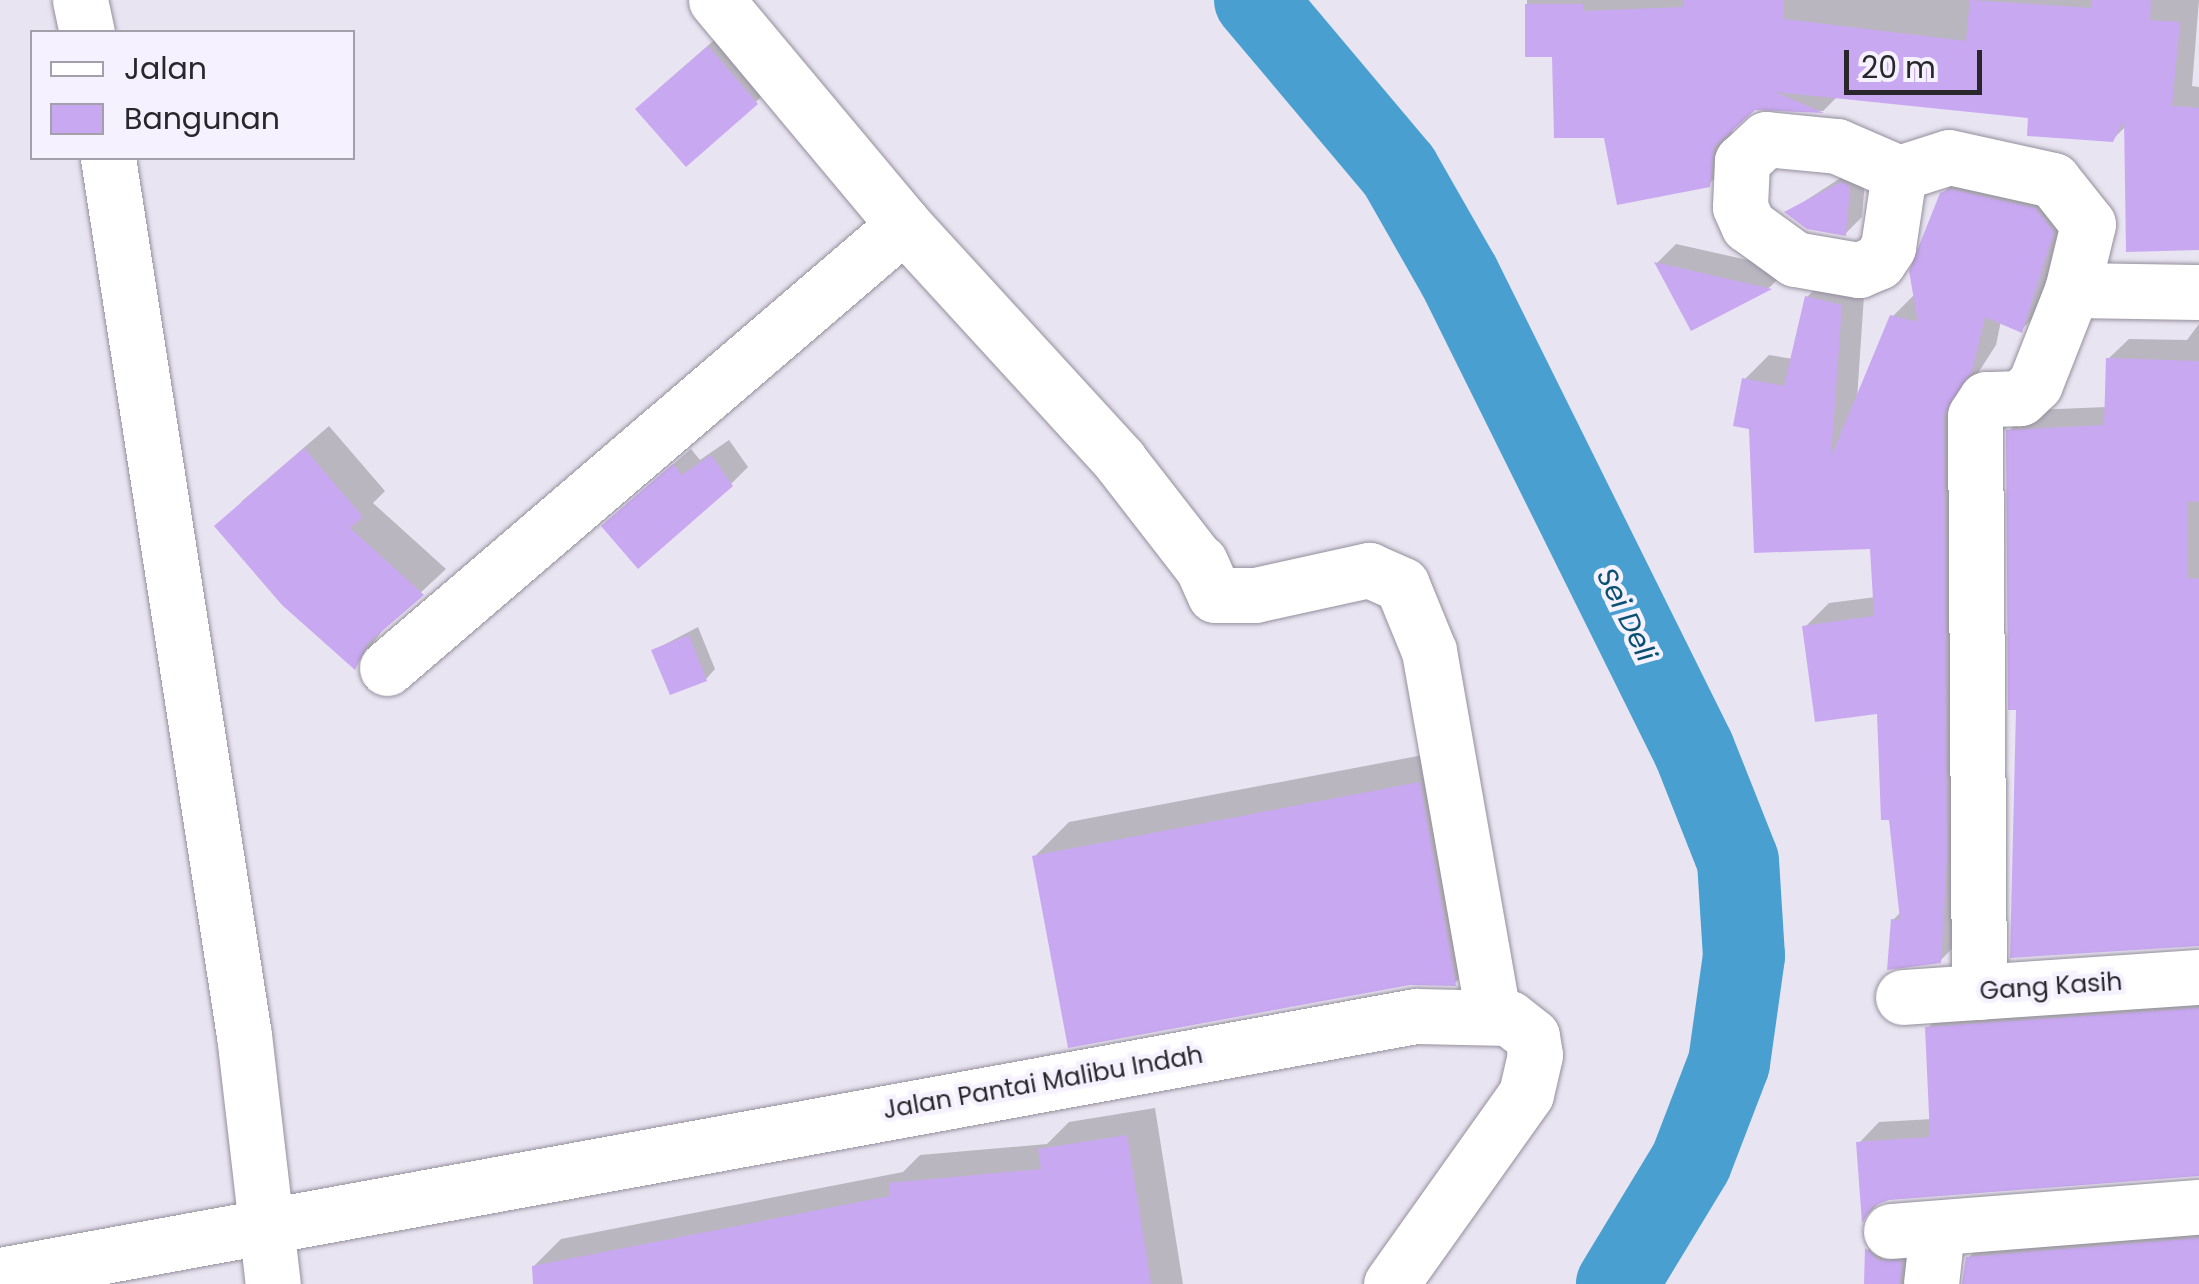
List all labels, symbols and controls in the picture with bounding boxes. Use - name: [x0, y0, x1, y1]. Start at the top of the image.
- legend: [30, 30, 355, 160]
- scale bar: [1849, 30, 1986, 92]
- text: 20 m: [1861, 46, 1936, 89]
- text: Jalan: [124, 47, 207, 90]
- text: Bangunan: [124, 97, 280, 140]
- water label: Sei Deli: [1589, 563, 1663, 667]
- street label: Gang Kasih: [1979, 967, 2123, 1007]
- street label: Jalan Pantai Malibu Indah: [881, 1040, 1205, 1126]

